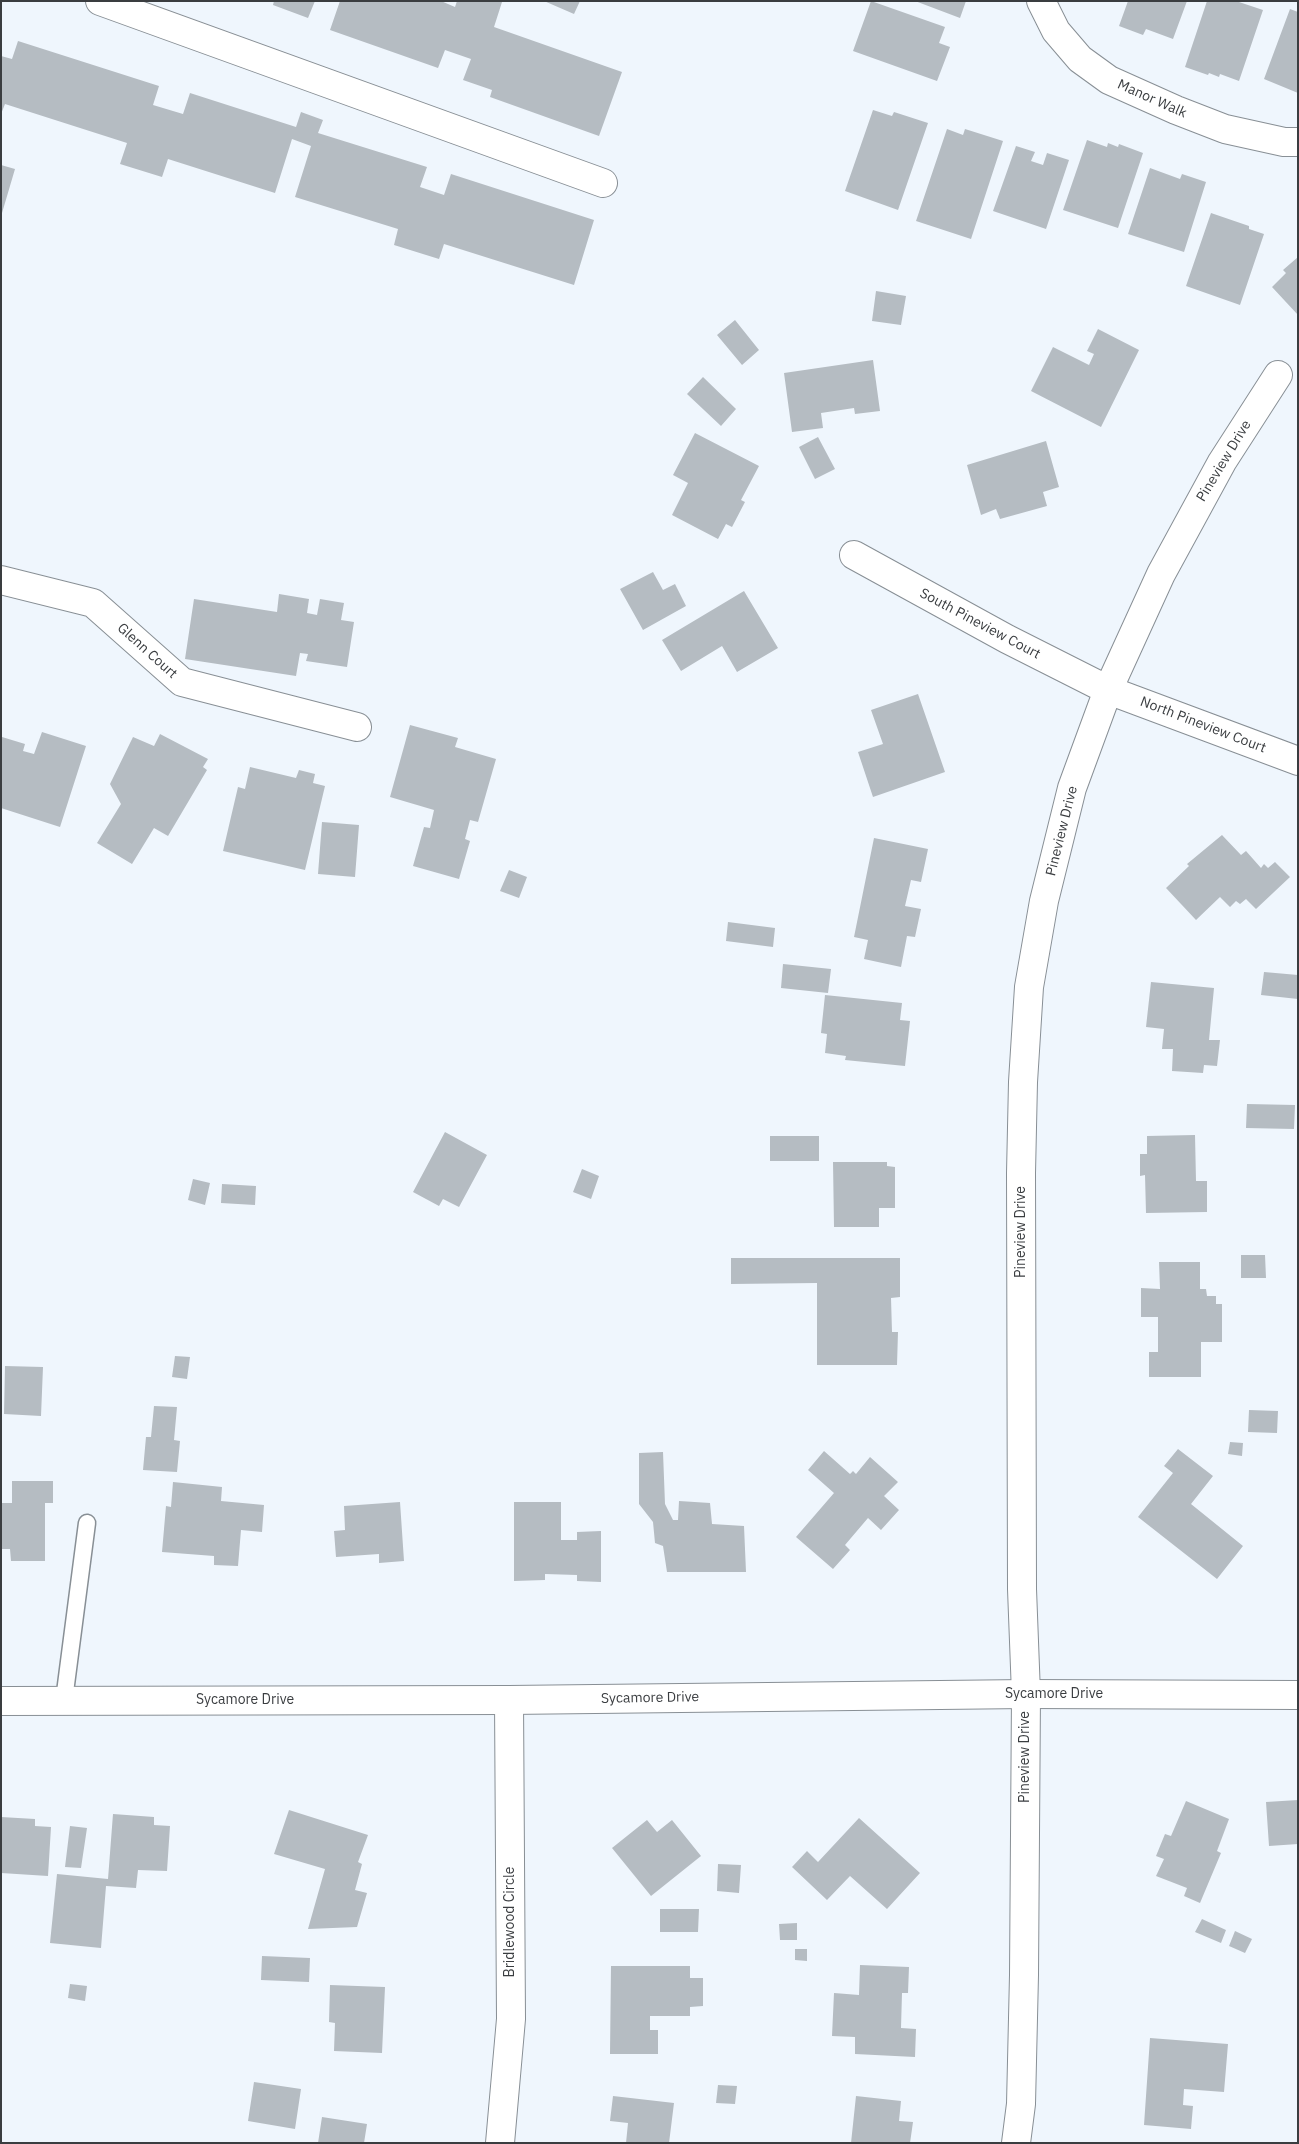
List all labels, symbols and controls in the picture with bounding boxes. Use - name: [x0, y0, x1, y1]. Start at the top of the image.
- street label: Manor Walk: [1115, 76, 1189, 122]
- street label: Pineview Drive: [1193, 417, 1255, 505]
- street label: South Pineview Court: [917, 585, 1043, 663]
- street label: Glenn Court: [114, 620, 180, 682]
- street label: North Pineview Court: [1138, 693, 1268, 757]
- street label: Pineview Drive: [1043, 784, 1081, 878]
- street label: Pineview Drive: [1013, 1186, 1029, 1278]
- street label: Sycamore Drive: [1005, 1686, 1103, 1702]
- street label: Sycamore Drive: [601, 1689, 699, 1707]
- street label: Sycamore Drive: [196, 1692, 294, 1708]
- street label: Pineview Drive: [1017, 1711, 1033, 1803]
- street label: Bridlewood Circle: [502, 1867, 518, 1977]

